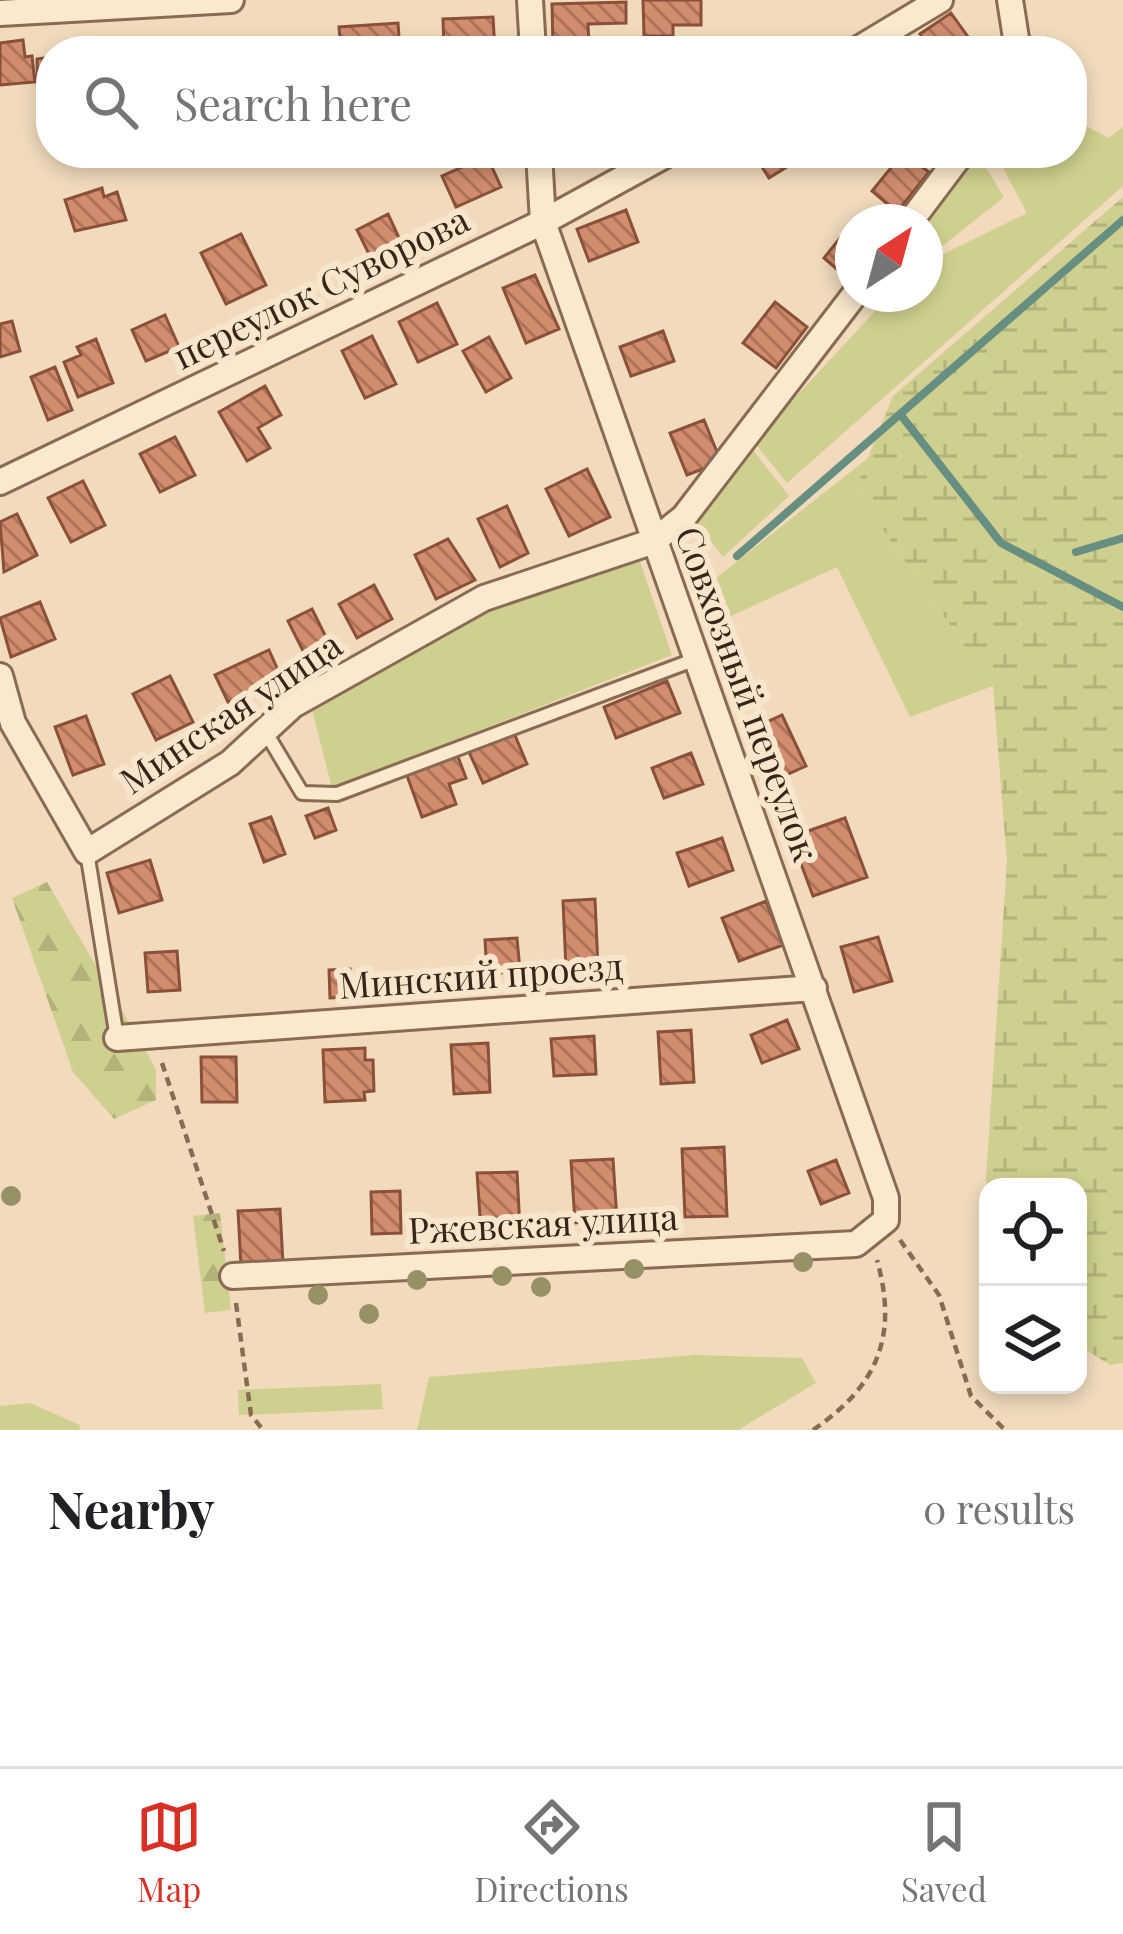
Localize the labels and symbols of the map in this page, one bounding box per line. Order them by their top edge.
street label: переулок Суворова [164,194,476,379]
north arrow [835,204,943,312]
street label: Совхозный переулок [666,520,832,867]
street label: Минская улица [110,619,350,803]
street label: Минский проезд [337,940,625,1008]
street label: Ржевская улица [407,1191,679,1253]

